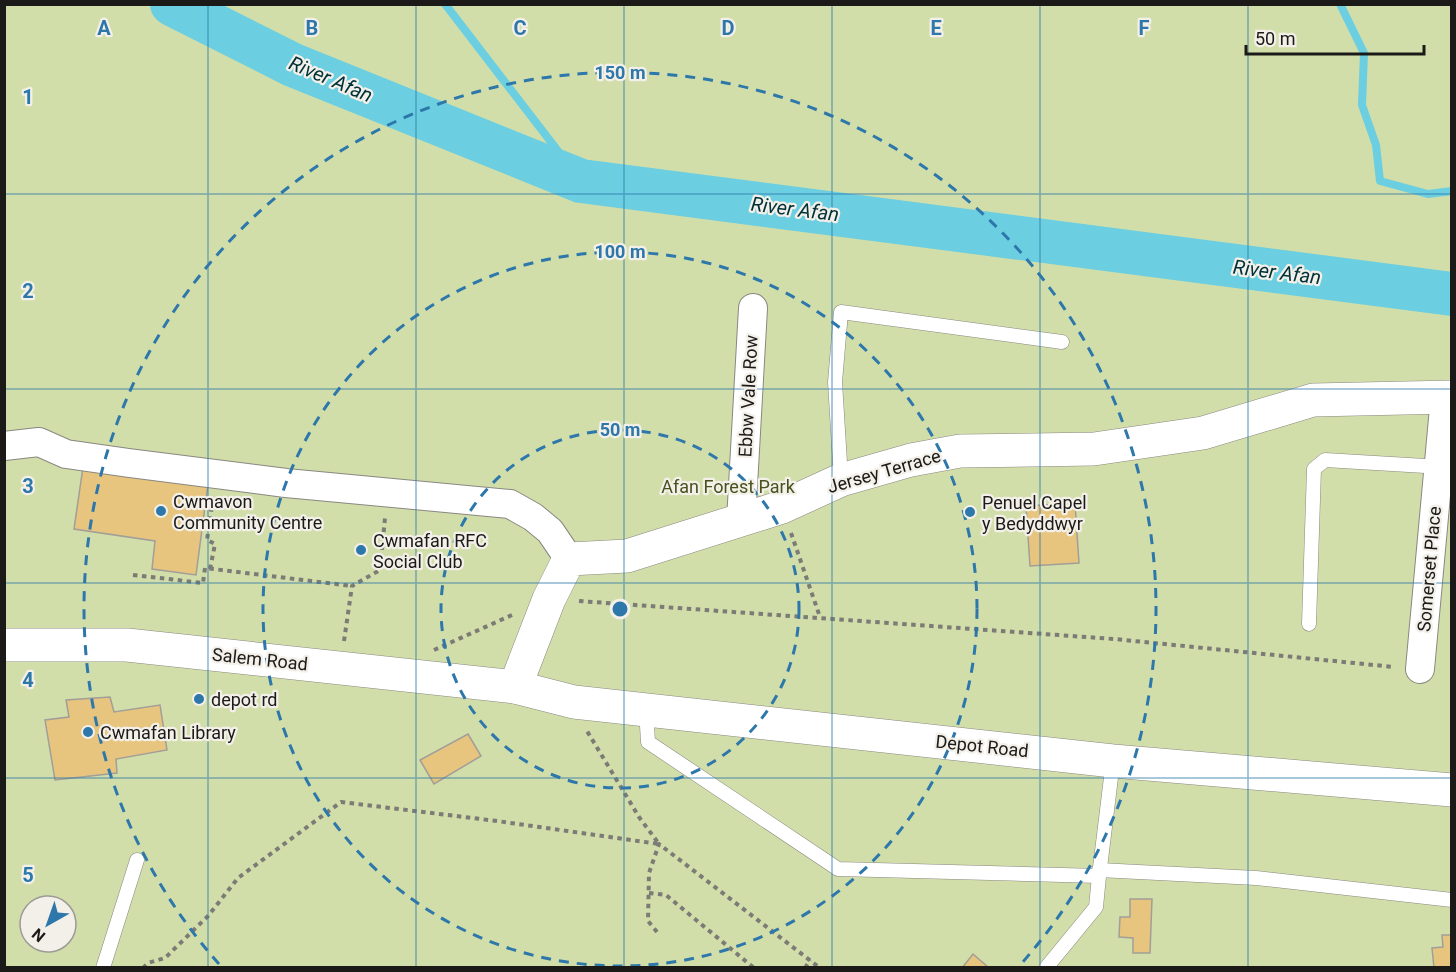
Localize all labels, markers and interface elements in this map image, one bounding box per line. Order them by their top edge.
text: A [97,16,111,40]
text: B [306,16,318,40]
text: C [513,16,527,40]
text: D [722,16,735,40]
text: E [930,16,942,40]
text: F [1139,16,1150,40]
scale bar [1246,18,1424,56]
text: 50 m [1255,28,1295,49]
water label: River Afan [286,51,376,107]
text: 150 m [594,62,646,83]
text: 1 [22,85,34,109]
water label: River Afan [750,192,840,226]
text: 100 m [594,241,646,262]
water label: River Afan [1232,255,1322,289]
text: 2 [22,279,34,303]
street label: Ebbw Vale Row [734,334,762,458]
text: 50 m [600,419,640,440]
street label: Jersey Terrace [825,445,943,497]
text: 3 [22,474,34,498]
park label: Afan Forest Park [661,476,796,497]
place label: Cwmavon Community Centre [173,491,322,533]
place label: Penuel Capel y Bedyddwyr [982,492,1087,534]
marker: Cwmavon Community Centre [154,504,168,518]
marker: Penuel Capel y Bedyddwyr [963,505,977,519]
street label: Somerset Place [1413,505,1445,633]
place label: Cwmafan RFC Social Club [373,530,487,572]
marker: Cwmafan RFC Social Club [354,543,368,557]
centre of rings [610,599,630,619]
street label: Salem Road [211,644,309,674]
text: 4 [22,668,34,692]
place label: depot rd [211,689,278,710]
marker: depot rd [192,692,206,706]
place label: Cwmafan Library [100,722,236,743]
marker: Cwmafan Library [81,725,95,739]
street label: Depot Road [934,731,1030,761]
text: 5 [22,863,34,887]
north arrow [18,894,78,954]
text: N [28,924,49,946]

